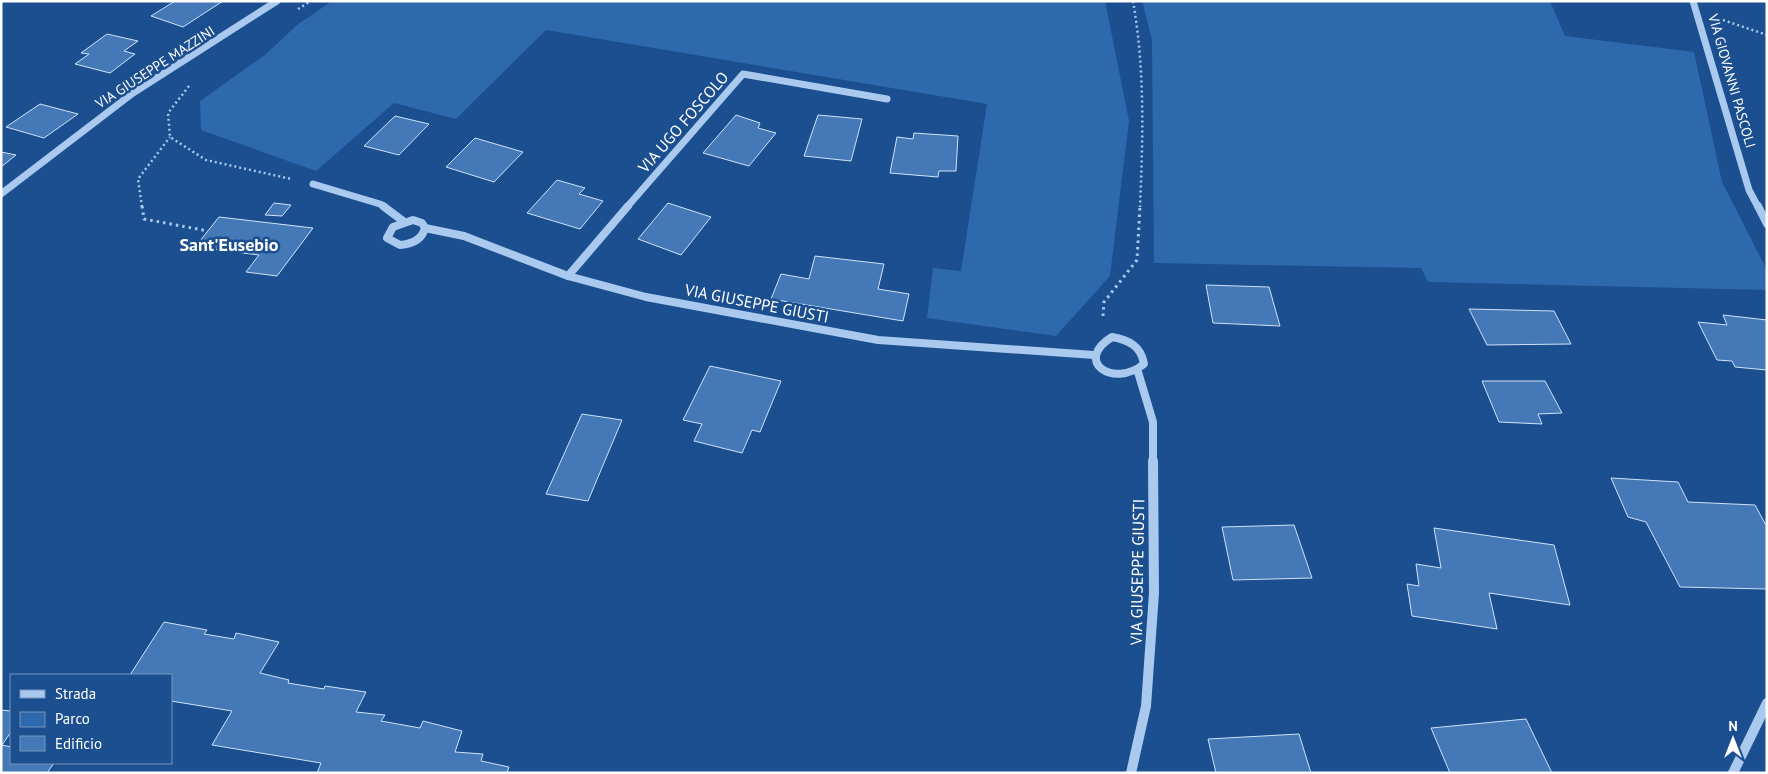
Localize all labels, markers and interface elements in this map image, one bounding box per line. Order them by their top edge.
street label: VIA GIOVANNI PASCOLI [1704,11,1760,150]
street label: VIA GIUSEPPE MAZZINI [91,22,218,113]
street label: VIA UGO FOSCOLO [633,67,732,178]
district label: Sant'Eusebio [180,233,279,256]
street label: VIA GIUSEPPE GIUSTI [682,279,831,327]
street label: VIA GIUSEPPE GIUSTI [1126,499,1148,646]
legend [10,674,172,764]
text: Strada [55,684,96,703]
text: Parco [55,709,90,728]
north arrow [1708,714,1758,764]
text: N [1728,717,1738,735]
text: Edificio [55,734,102,753]

